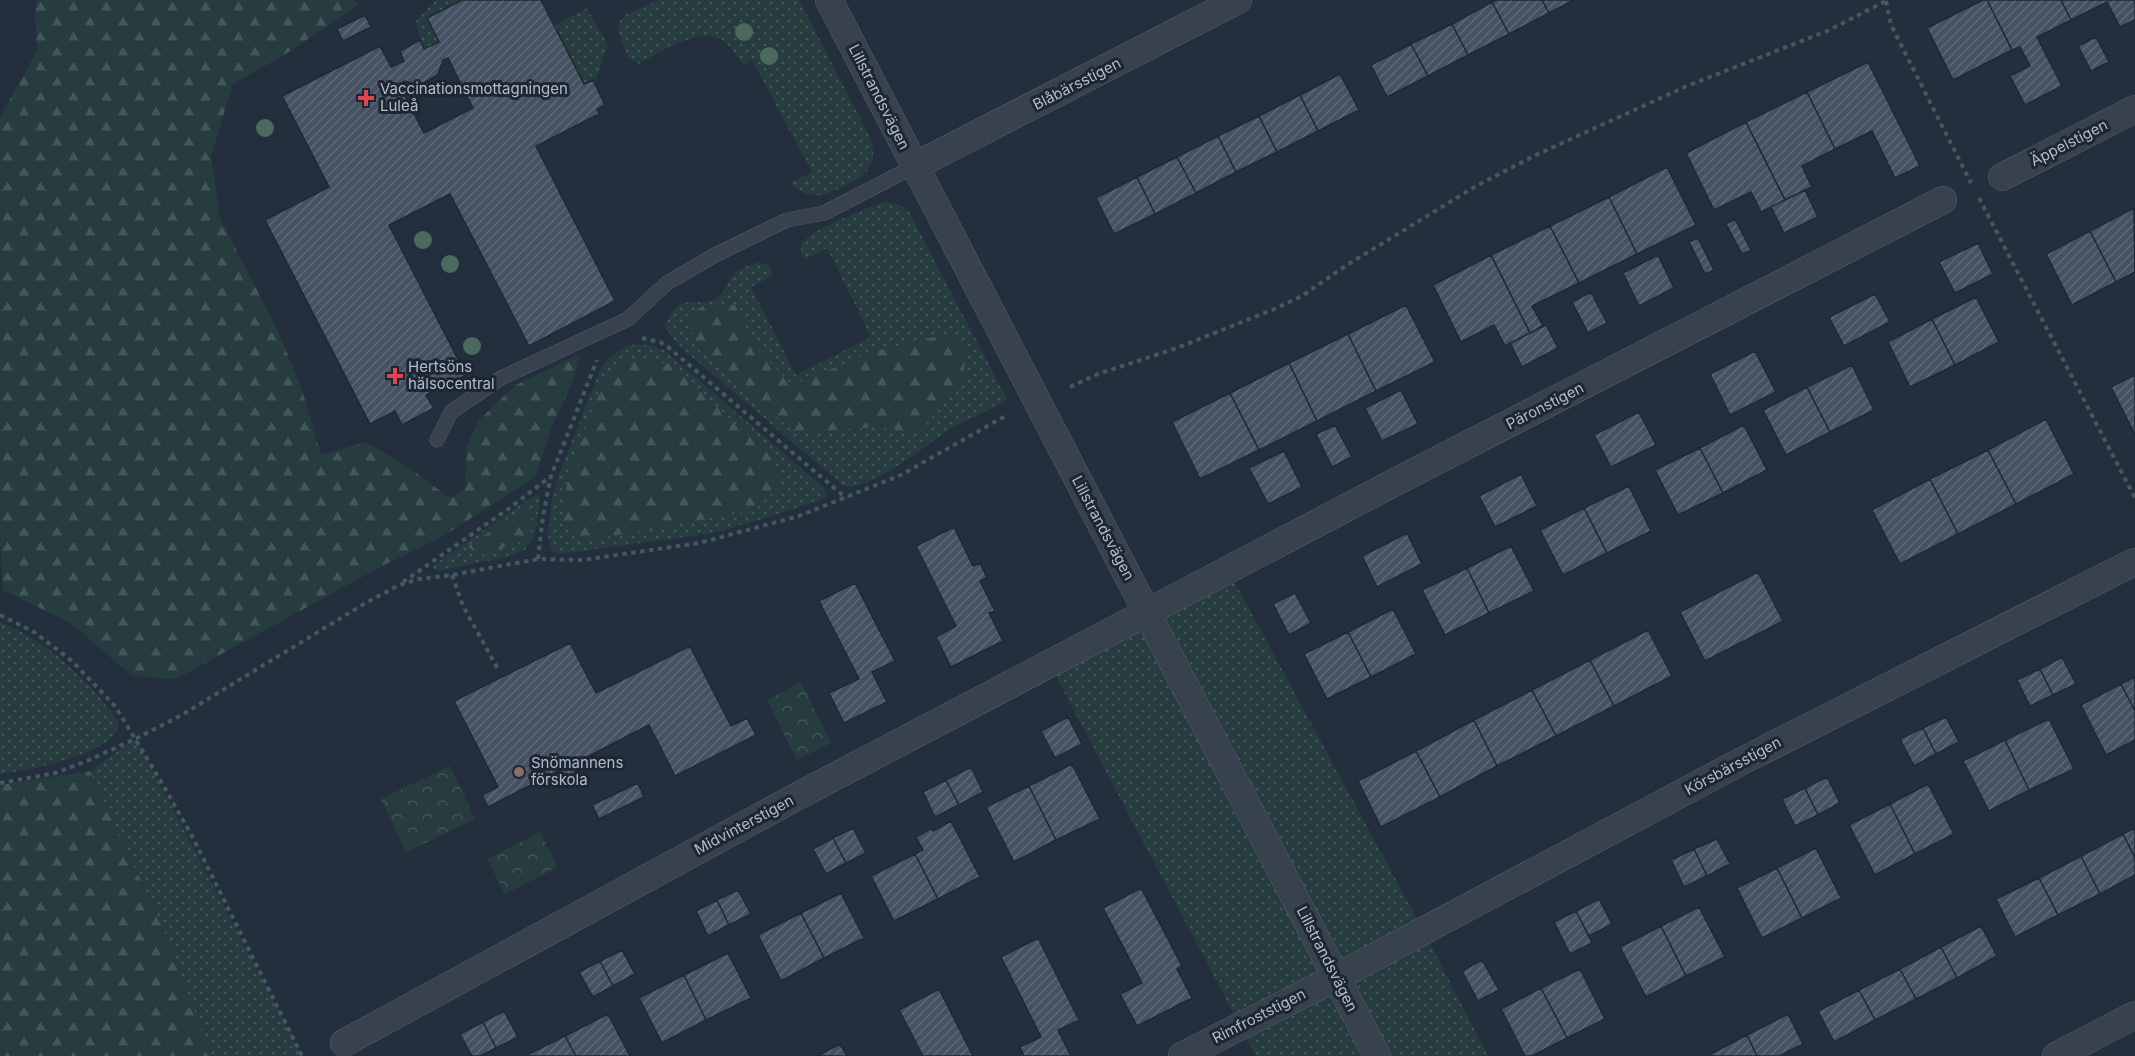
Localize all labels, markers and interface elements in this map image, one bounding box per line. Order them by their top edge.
street label: Lillstrandsvägen [845,41,914,153]
street label: Blåbärsstigen [1029,53,1124,114]
place label: Vaccinationsmottagningen Luleå [380,79,568,115]
marker: Vaccinationsmottagningen Luleå [357,89,375,107]
street label: Äppelstigen [2027,115,2111,170]
place label: Hertsöns hälsocentral [408,357,495,393]
marker: Hertsöns hälsocentral [386,367,404,385]
street label: Päronstigen [1503,378,1587,433]
street label: Lillstrandsvägen [1068,472,1139,583]
street label: Körsbärsstigen [1681,732,1784,799]
place label: Snömannens förskola [531,753,623,789]
marker: Snömannens förskola [512,765,526,779]
street label: Midvinterstigen [691,790,797,859]
street label: Lillstrandsvägen [1293,903,1362,1015]
street label: Rimfroststigen [1209,984,1309,1047]

